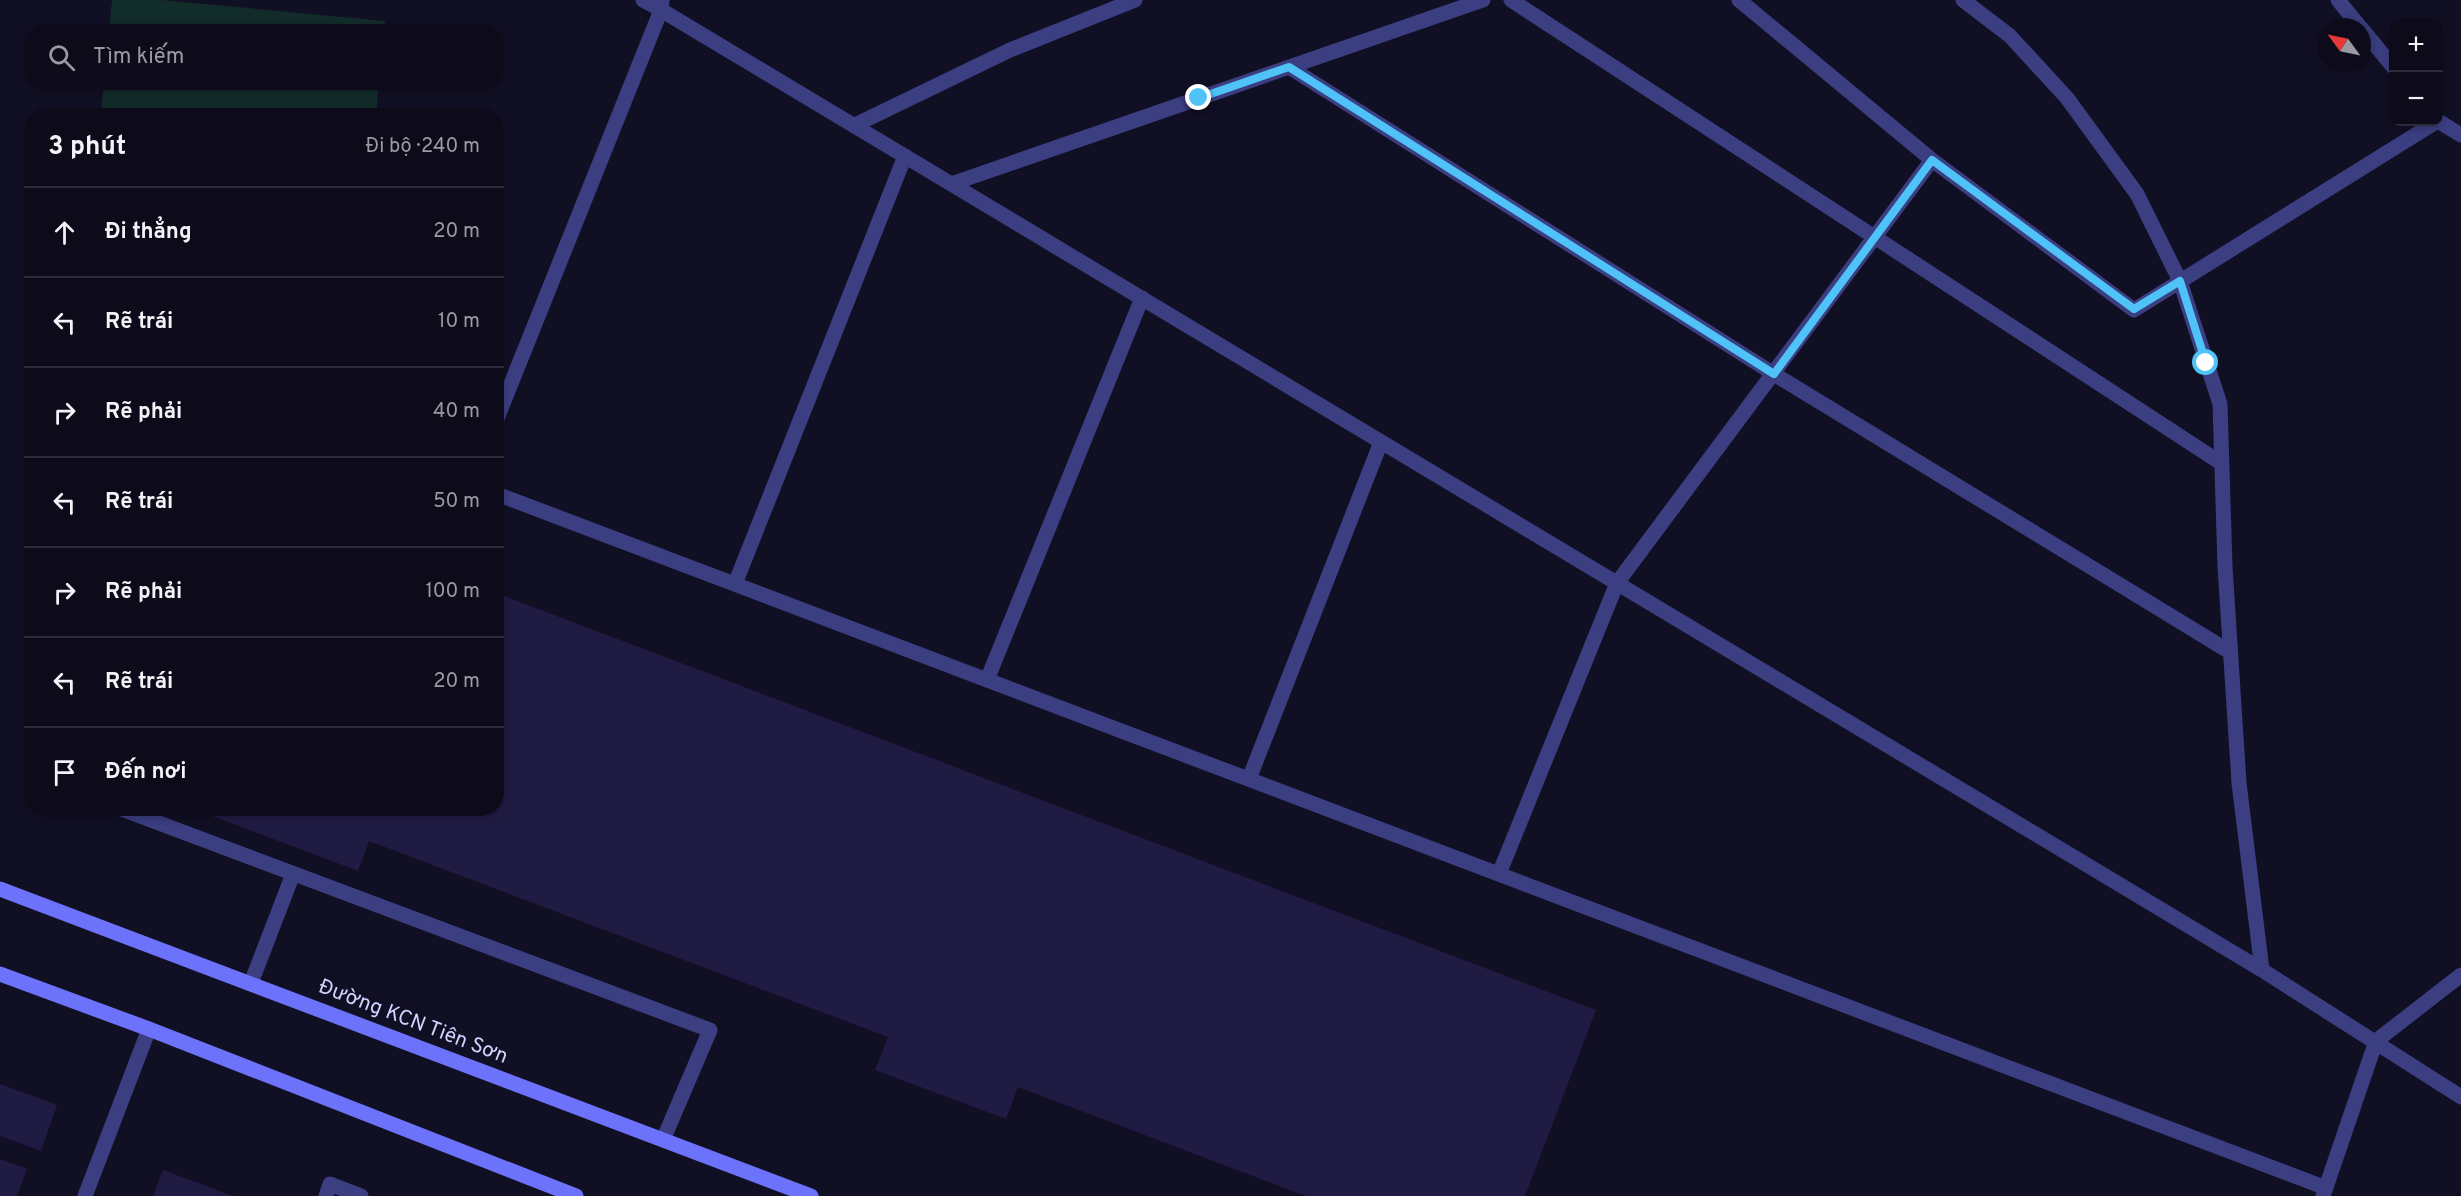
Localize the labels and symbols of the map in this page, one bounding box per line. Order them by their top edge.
north arrow [2317,18,2371,72]
route end [1185,84,1211,110]
route start [2192,349,2218,375]
street label: Đường KCN Tiên Sơn [314,973,512,1071]

